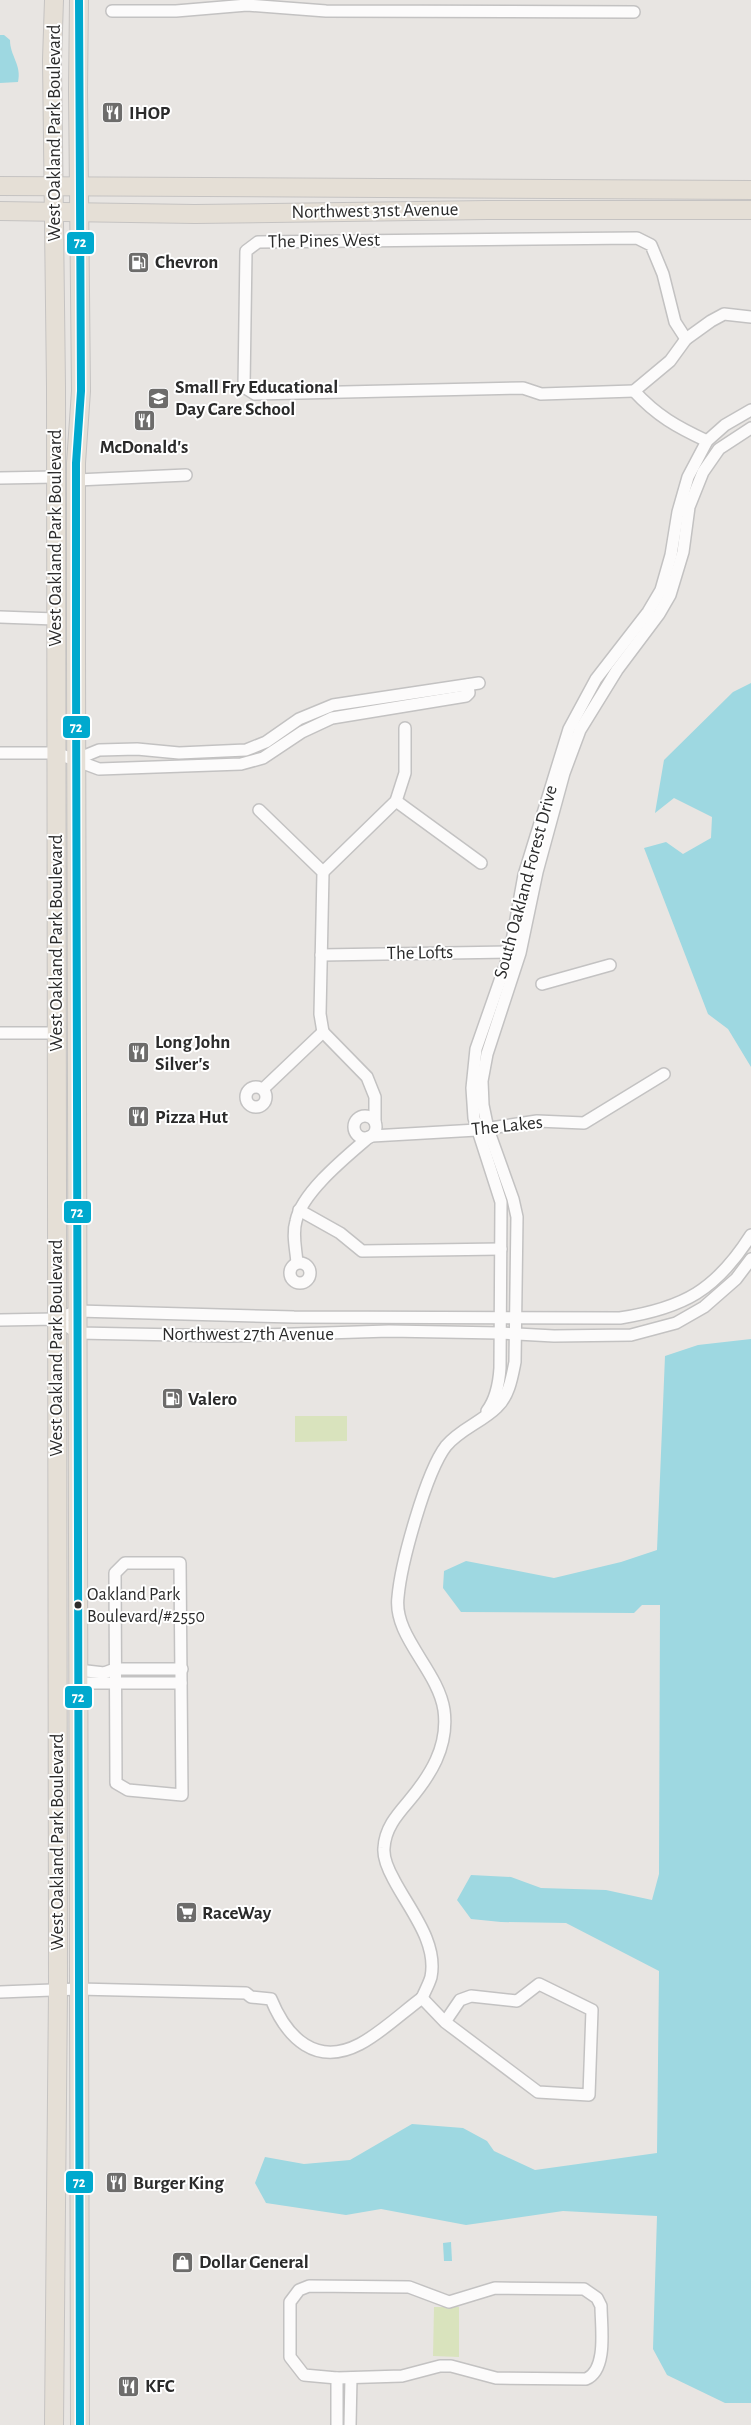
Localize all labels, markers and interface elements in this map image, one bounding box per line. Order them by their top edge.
street label: West Oakland Park Boulevard [45,24,64,242]
restaurant icon: IHOP [101,101,125,125]
place label: IHOP [129,104,171,123]
street label: Northwest 31st Avenue [291,200,459,222]
line badge: 72 [66,231,95,255]
street label: The Pines West [268,231,380,251]
text: 72 [74,236,87,250]
fuel station icon: Chevron [127,250,151,274]
place label: Chevron [155,253,218,272]
place label: Small Fry Educational Day Care School [175,378,338,419]
school or university icon: Small Fry Educational Day Care School [147,386,171,410]
restaurant icon: McDonald's [132,409,156,433]
street label: West Oakland Park Boulevard [46,429,65,647]
place label: McDonald's [100,438,188,457]
line badge: 72 [62,715,91,739]
text: 72 [70,721,83,735]
street label: South Oakland Forest Drive [491,783,561,981]
street label: West Oakland Park Boulevard [47,834,66,1052]
street label: The Lofts [387,943,453,963]
place label: Long John Silver's [155,1033,230,1074]
restaurant icon: Long John Silver's [127,1041,151,1065]
restaurant icon: Pizza Hut [127,1105,151,1129]
place label: Pizza Hut [155,1108,229,1127]
street label: The Lakes [470,1113,544,1139]
line badge: 72 [63,1200,92,1224]
text: 72 [71,1206,84,1220]
street label: West Oakland Park Boulevard [47,1239,66,1457]
street label: Northwest 27th Avenue [162,1325,334,1344]
fuel station icon: Valero [160,1387,184,1411]
place label: Valero [188,1390,237,1409]
place label: Oakland Park Boulevard/#2550 [87,1586,205,1626]
marker: Oakland Park Boulevard/#2550 [73,1600,83,1610]
line badge: 72 [64,1685,93,1709]
text: 72 [72,1691,85,1705]
street label: West Oakland Park Boulevard [48,1733,67,1951]
supermarket icon: RaceWay [174,1901,198,1925]
place label: RaceWay [202,1904,272,1923]
line badge: 72 [65,2170,94,2194]
restaurant icon: Burger King [105,2171,129,2195]
place label: Burger King [133,2174,224,2193]
text: 72 [73,2176,86,2190]
shop icon: Dollar General [171,2250,195,2274]
place label: Dollar General [199,2253,309,2272]
restaurant icon: KFC [117,2374,141,2398]
place label: KFC [145,2377,175,2396]

